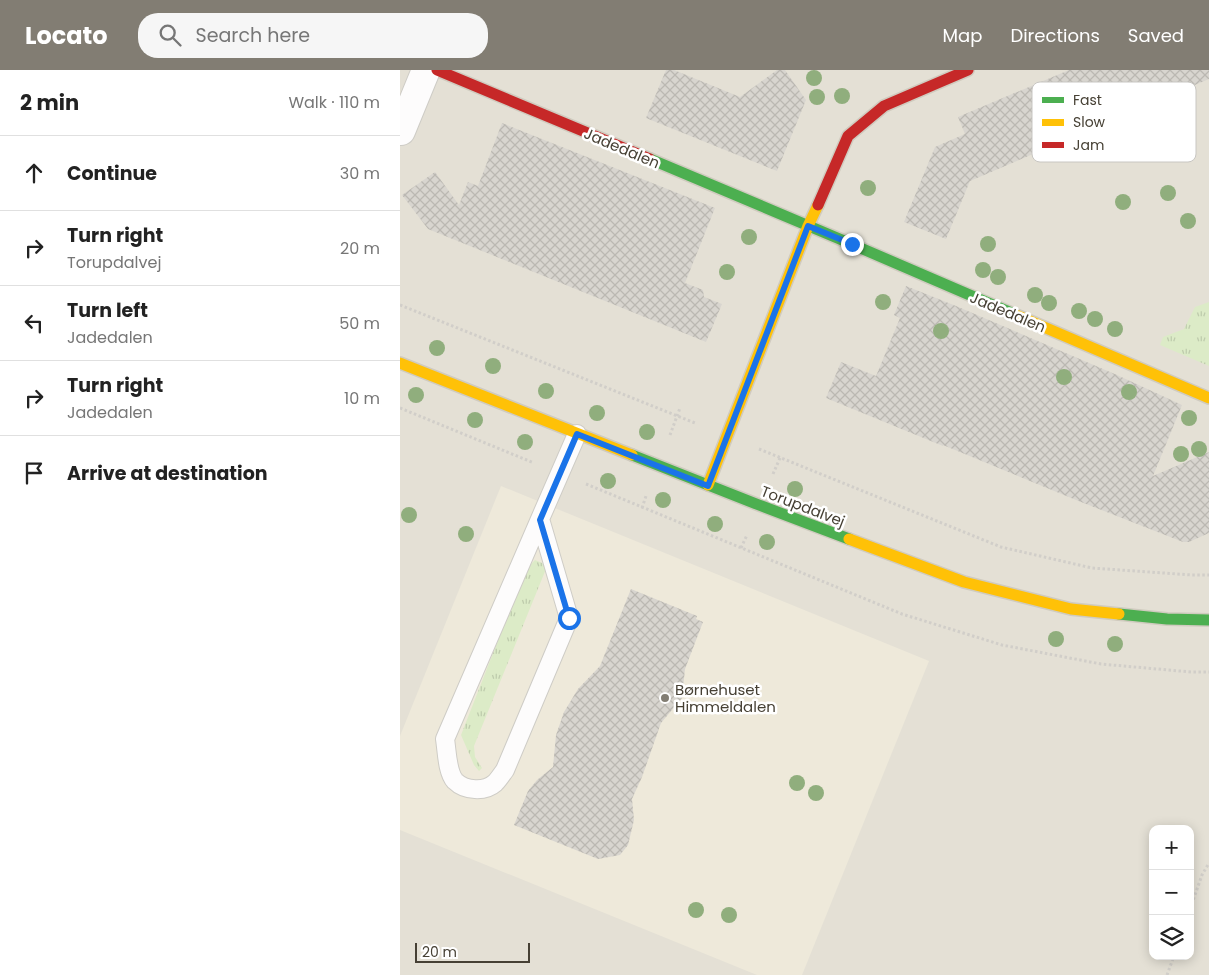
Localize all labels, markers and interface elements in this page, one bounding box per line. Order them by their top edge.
search box [138,13,488,58]
text: Locato [25,19,108,52]
icon: search [156,21,184,49]
text: Search here [196,22,310,49]
text: Map [943,23,982,48]
text: Directions [1010,23,1100,48]
text: Saved [1128,23,1184,48]
legend [1032,82,1196,162]
text: 2 min [20,88,79,117]
text: Fast [1073,90,1102,110]
text: Walk · 110 m [288,91,380,114]
text: Slow [1073,112,1106,132]
street label: Jadedalen [581,123,663,173]
text: Jam [1073,135,1104,155]
icon: ahead [20,159,48,187]
text: Continue [67,160,157,187]
text: 30 m [340,162,380,185]
text: Turn right [67,222,163,249]
route end [841,233,864,256]
icon: right [20,234,48,262]
text: 20 m [340,237,380,260]
text: Torupdalvej [67,251,161,274]
street label: Jadedalen [967,287,1049,337]
text: Turn left [67,297,148,324]
icon: left [20,309,48,337]
text: 50 m [339,312,380,335]
text: Jadedalen [67,326,153,349]
text: Turn right [67,372,163,399]
icon: right [20,384,48,412]
text: 10 m [344,387,380,410]
text: Jadedalen [67,401,153,424]
icon: arrive [20,459,48,487]
text: Arrive at destination [67,460,268,487]
street label: Torupdalvej [758,480,848,532]
route start [558,607,581,630]
place label: Børnehuset Himmeldalen [675,679,776,717]
marker: Børnehuset Himmeldalen [659,692,671,704]
map controls [1149,825,1194,960]
button: + [1149,825,1194,870]
button: − [1149,870,1194,915]
button: layers [1149,915,1194,960]
scale bar [415,940,530,963]
text: 20 m [422,942,457,962]

